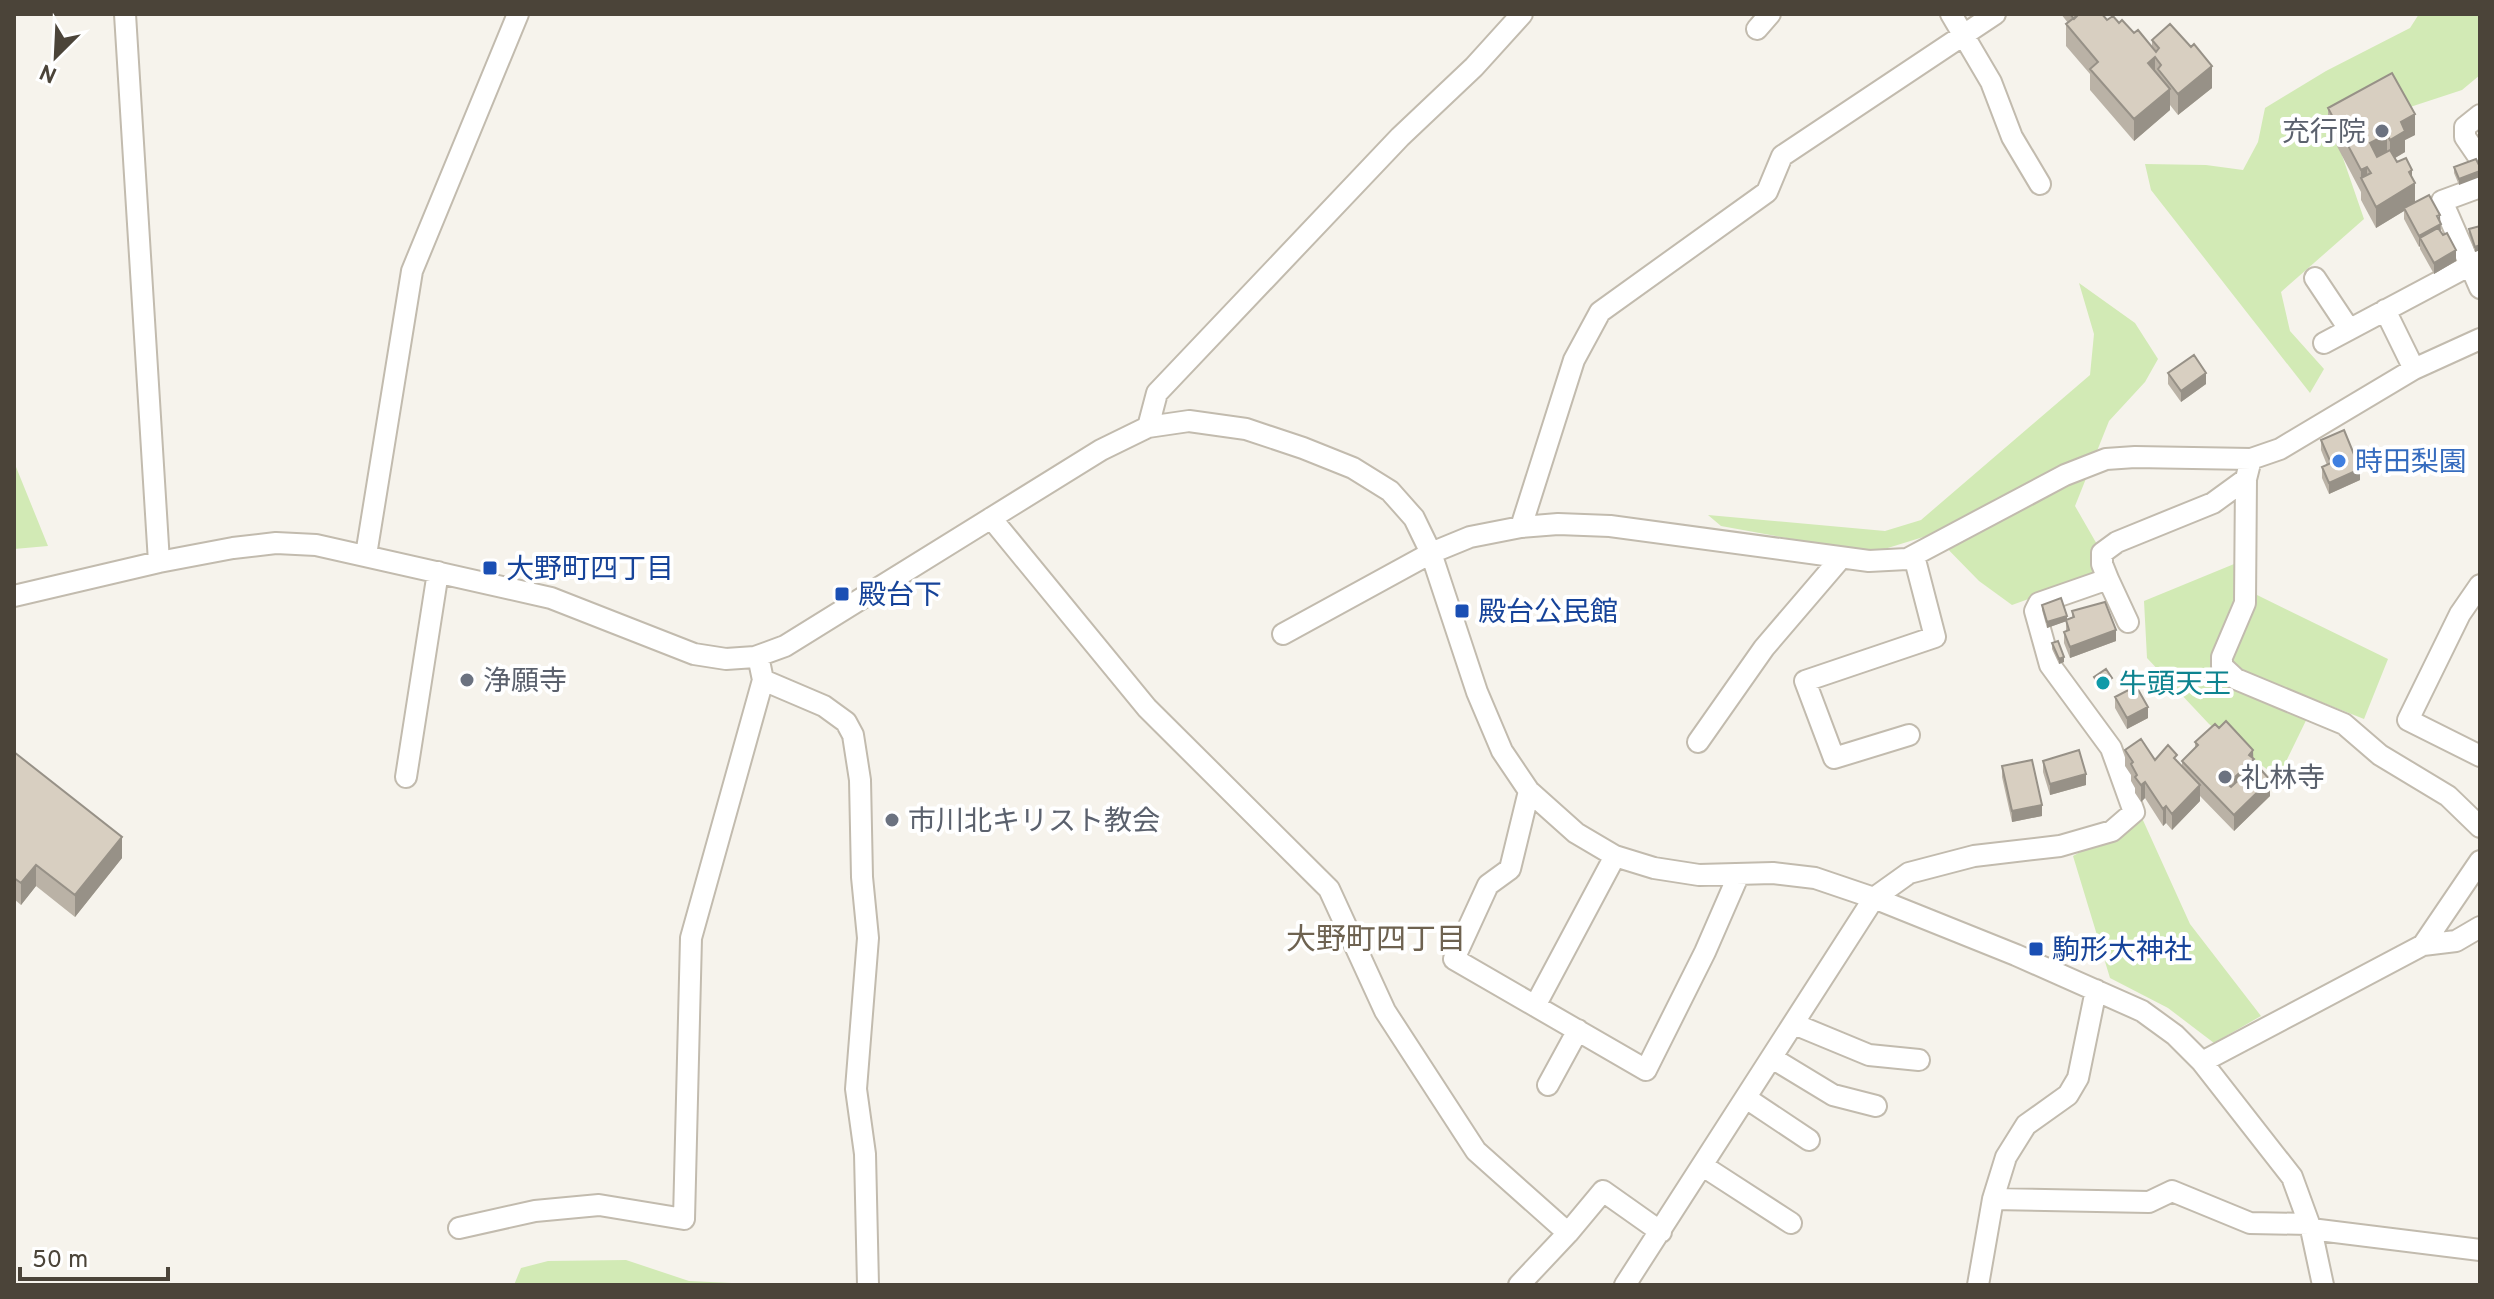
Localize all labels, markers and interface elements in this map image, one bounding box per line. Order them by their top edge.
north arrow [16,16,96,96]
text: N [36,56,62,88]
place label: 充行院 [2282,116,2366,152]
marker: 充行院 [2373,122,2391,140]
place label: 時田梨園 [2355,446,2467,482]
marker: 時田梨園 [2330,452,2348,470]
place label: 大野町四丁目 [506,553,674,589]
marker: 大野町四丁目 [481,559,499,577]
place label: 殿台下 [858,579,942,615]
marker: 殿台下 [833,585,851,603]
place label: 殿台公民館 [1478,596,1618,632]
marker: 殿台公民館 [1453,602,1471,620]
place label: 浄願寺 [483,665,567,701]
place label: 牛頭天王 [2119,668,2231,704]
marker: 浄願寺 [458,671,476,689]
marker: 牛頭天王 [2094,674,2112,692]
place label: 礼林寺 [2241,762,2325,798]
marker: 礼林寺 [2216,768,2234,786]
place label: 市川北キリスト教会 [908,805,1160,841]
marker: 市川北キリスト教会 [883,811,901,829]
district label: 大野町四丁目 [1286,923,1466,960]
place label: 駒形大神社 [2052,934,2192,970]
marker: 駒形大神社 [2027,940,2045,958]
scale bar [20,1231,168,1281]
text: 50 m [32,1246,88,1276]

